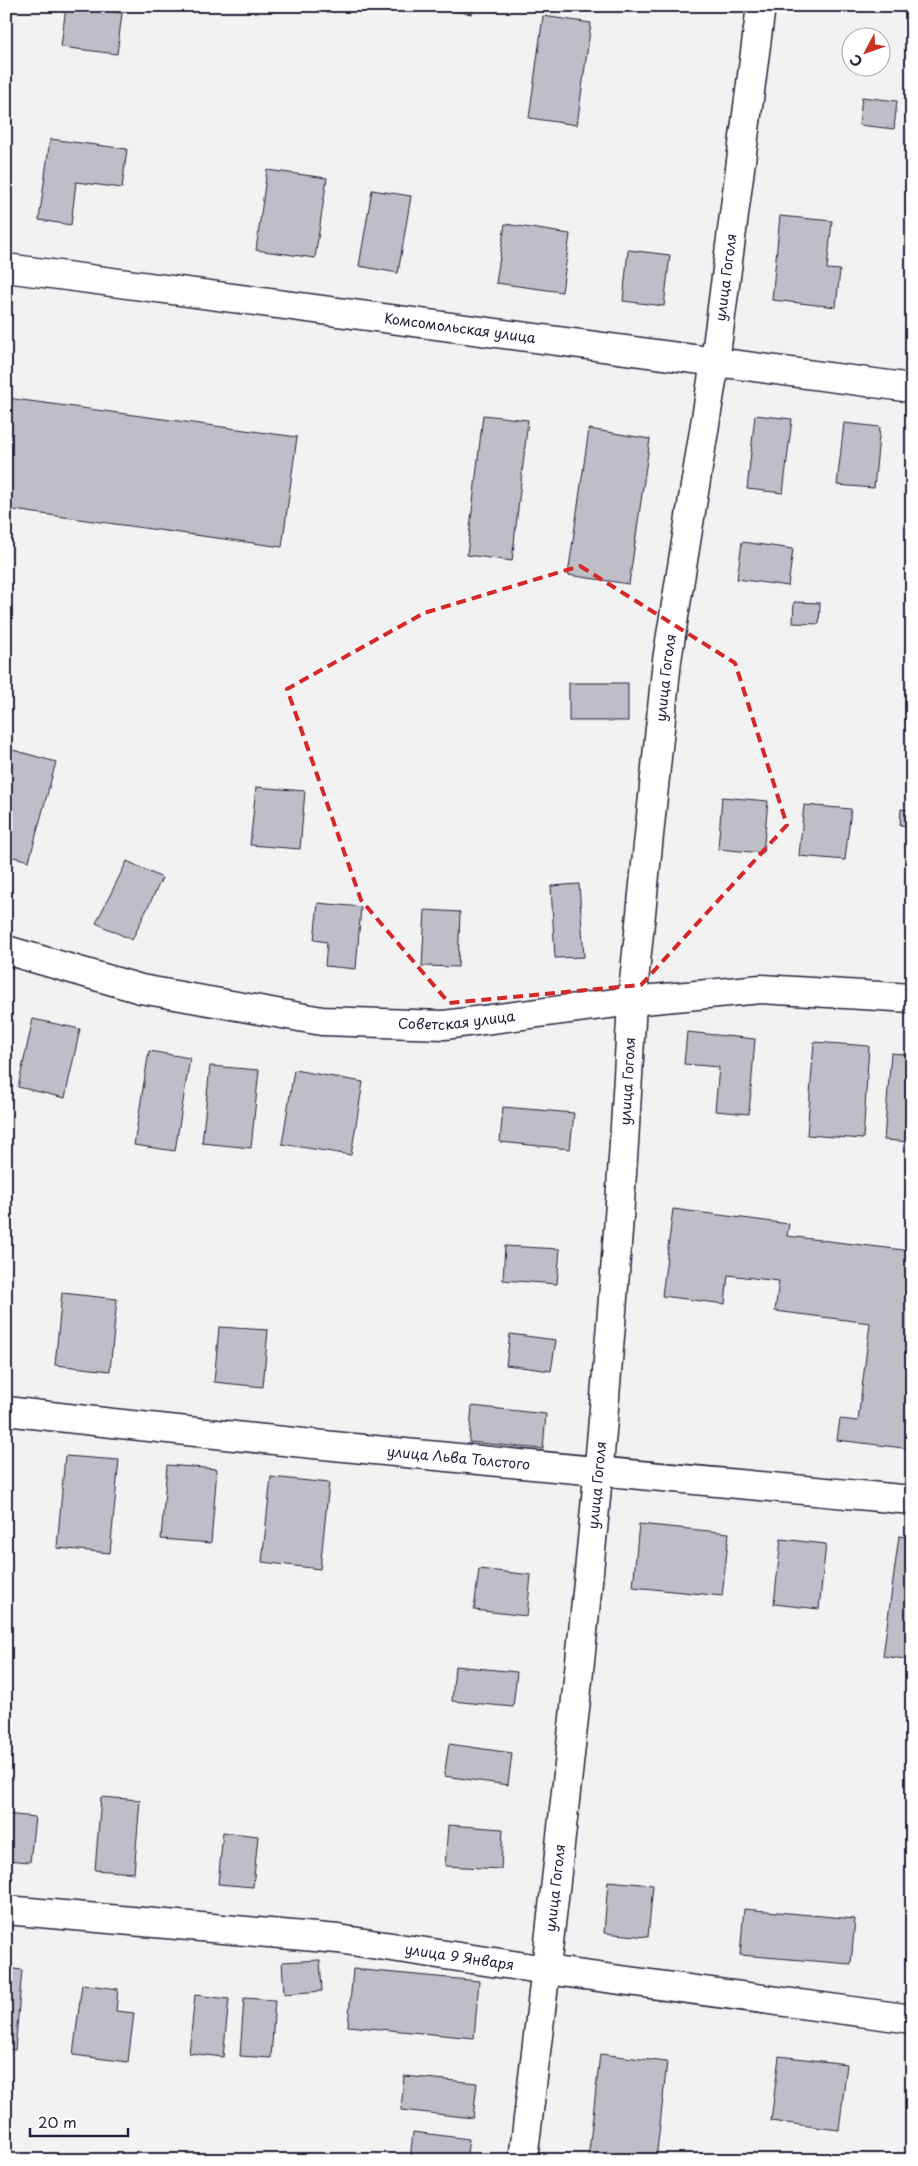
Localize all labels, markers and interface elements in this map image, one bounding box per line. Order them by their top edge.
north arrow [840,28,890,78]
text: С [844,50,867,72]
street label: улица Гоголя [709,232,742,322]
street label: Комсомольская улица [383,307,537,348]
street label: улица Гоголя [650,632,681,723]
street label: Советская улица [397,1005,516,1035]
street label: улица Гоголя [614,1037,640,1126]
street label: улица Льва Толстого [386,1440,531,1475]
street label: улица Гоголя [582,1440,611,1530]
street label: улица Гоголя [539,1843,570,1933]
street label: улица 9 Января [403,1938,516,1975]
scale bar [30,2106,128,2138]
text: 20 m [38,2110,77,2133]

